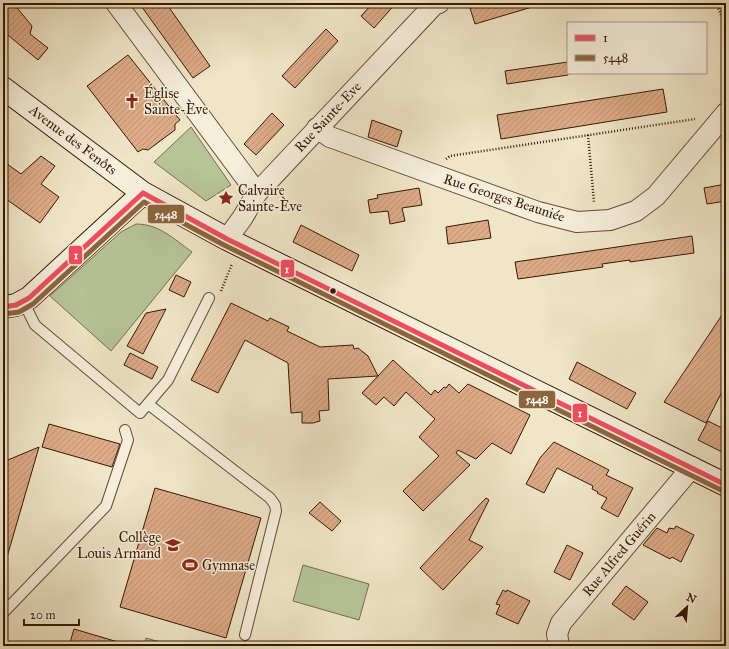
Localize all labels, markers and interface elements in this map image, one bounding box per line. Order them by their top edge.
legend [567,22,707,74]
text: 1 [603,31,608,45]
text: 5448 [603,51,628,65]
street label: Rue Sainte-Eve [291,78,365,156]
place label: Église Sainte-Ève [144,83,208,118]
church icon: Église Sainte-Ève [123,92,141,110]
street label: Avenue des Fenôts [25,101,120,179]
street label: Rue Georges Beauniée [441,170,567,226]
place label: Calvaire Sainte-Ève [238,182,302,215]
place icon: Calvaire Sainte-Ève [217,189,235,207]
line badge: 5448 [147,204,185,224]
text: 5448 [155,208,178,222]
line badge: 1 [68,245,83,265]
text: 1 [74,249,79,262]
line badge: 1 [280,259,295,278]
text: 1 [285,263,290,276]
unlabelled marker [328,286,338,296]
line badge: 5448 [518,390,556,409]
text: 5448 [526,393,549,407]
line badge: 1 [572,403,588,423]
text: 1 [578,407,583,420]
street label: Rue Alfred Guérin [579,508,660,600]
place label: Collège Louis Armand [77,529,161,562]
school or university icon: Collège Louis Armand [164,536,182,554]
sports icon: Gymnase [181,556,199,574]
place label: Gymnase [202,557,255,574]
north arrow [667,587,707,627]
text: N [684,591,699,607]
scale bar [24,601,79,627]
text: 20 m [30,608,56,622]

